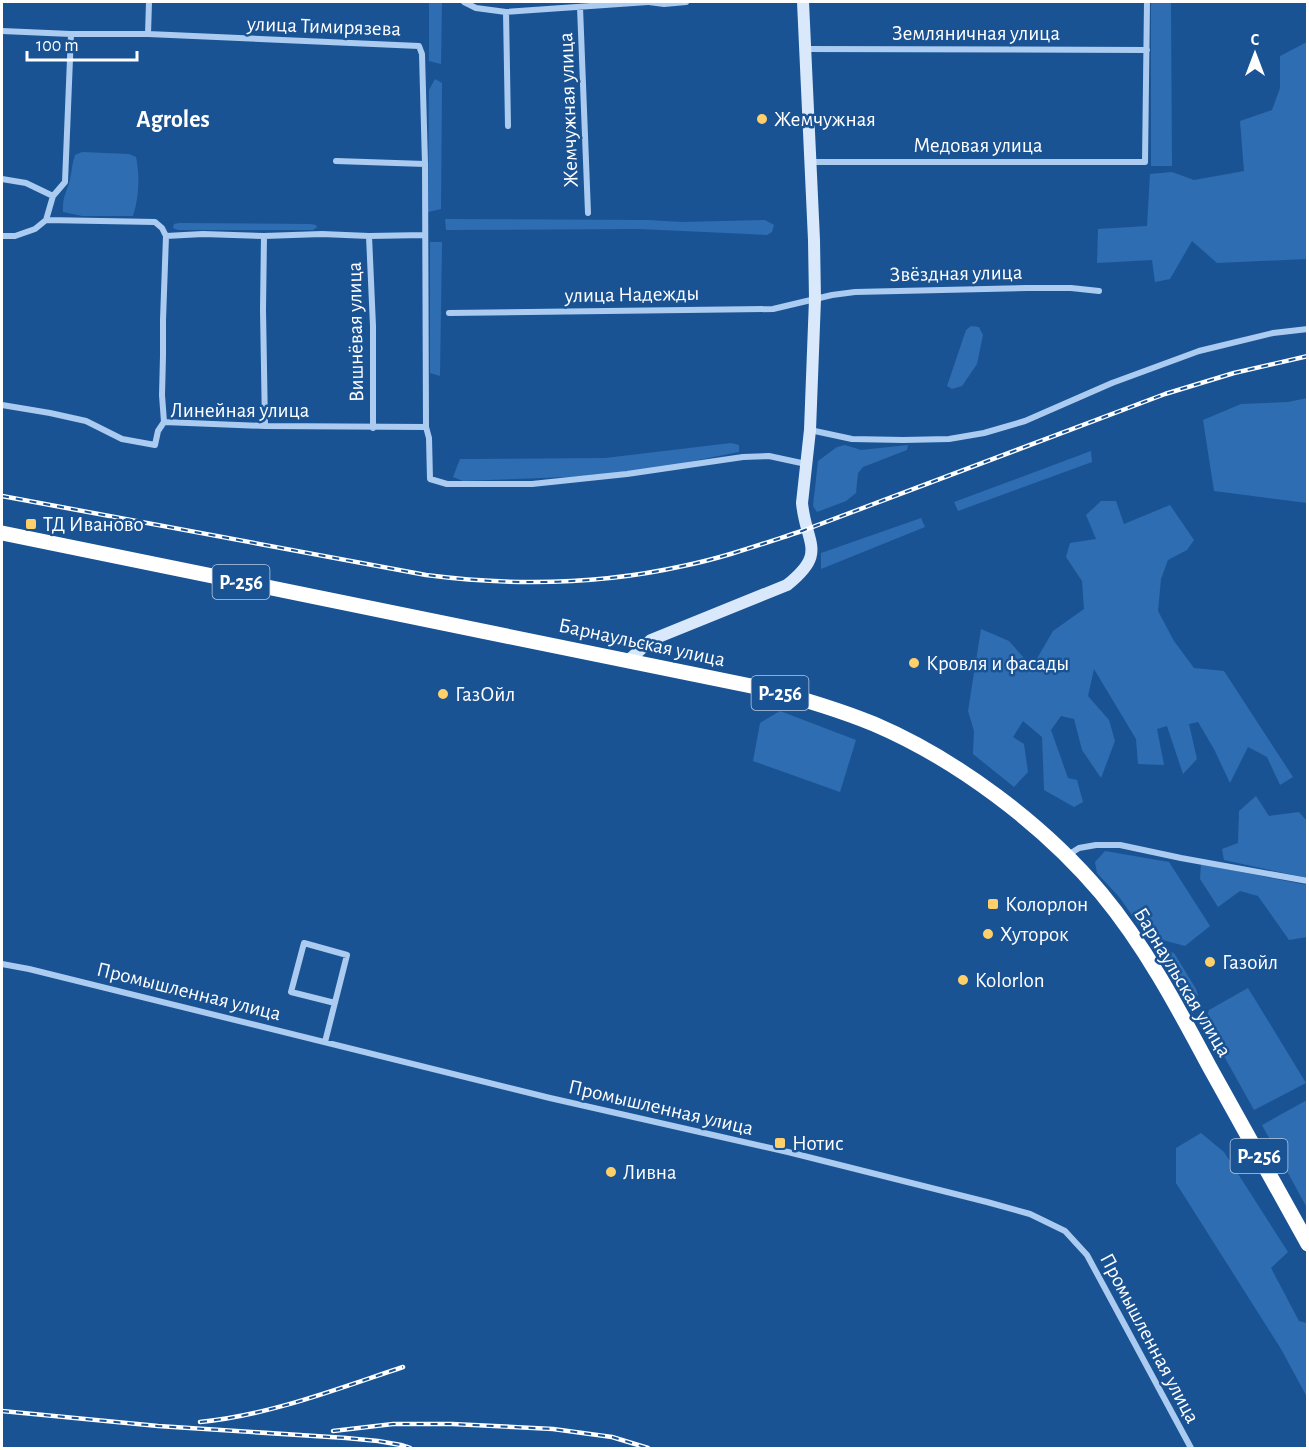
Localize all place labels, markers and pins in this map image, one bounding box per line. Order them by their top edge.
place label: Жемчужная [774,109,876,130]
marker: Жемчужная [755,112,769,126]
place label: ТД Иваново [43,514,144,535]
marker: ТД Иваново [24,517,38,531]
place label: Кровля и фасады [926,653,1069,674]
marker: Кровля и фасады [907,656,921,670]
place label: ГазОйл [455,684,515,705]
marker: ГазОйл [436,687,450,701]
place label: Колорлон [1005,894,1088,915]
marker: Колорлон [986,897,1000,911]
place label: Хуторок [1000,924,1069,945]
marker: Хуторок [981,927,995,941]
place label: Газойл [1222,952,1278,973]
marker: Газойл [1203,955,1217,969]
place label: Kolorlon [975,970,1045,991]
marker: Kolorlon [956,973,970,987]
place label: Нотис [792,1133,844,1154]
marker: Нотис [773,1136,787,1150]
place label: Ливна [623,1162,677,1183]
marker: Ливна [604,1165,618,1179]

